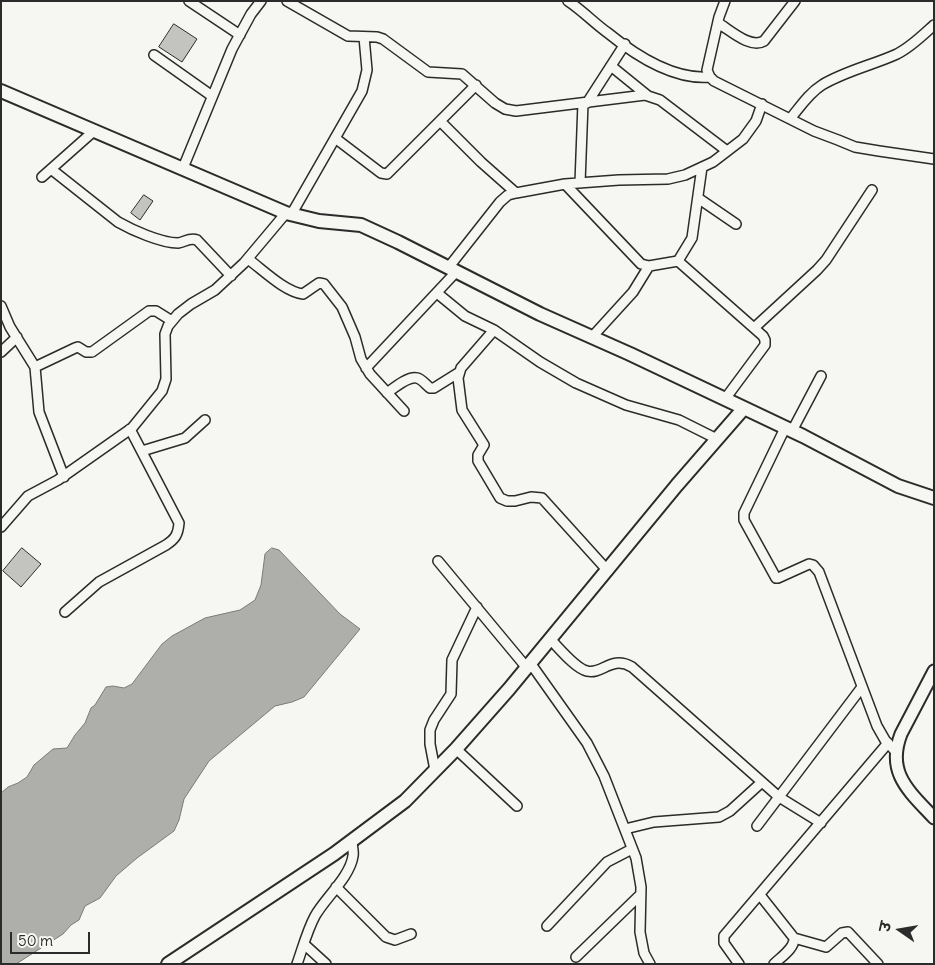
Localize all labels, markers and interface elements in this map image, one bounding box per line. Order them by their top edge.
north arrow [875,905,925,955]
text: उ [876,920,895,933]
scale bar [12,922,92,954]
text: 50 m [18,931,53,950]

